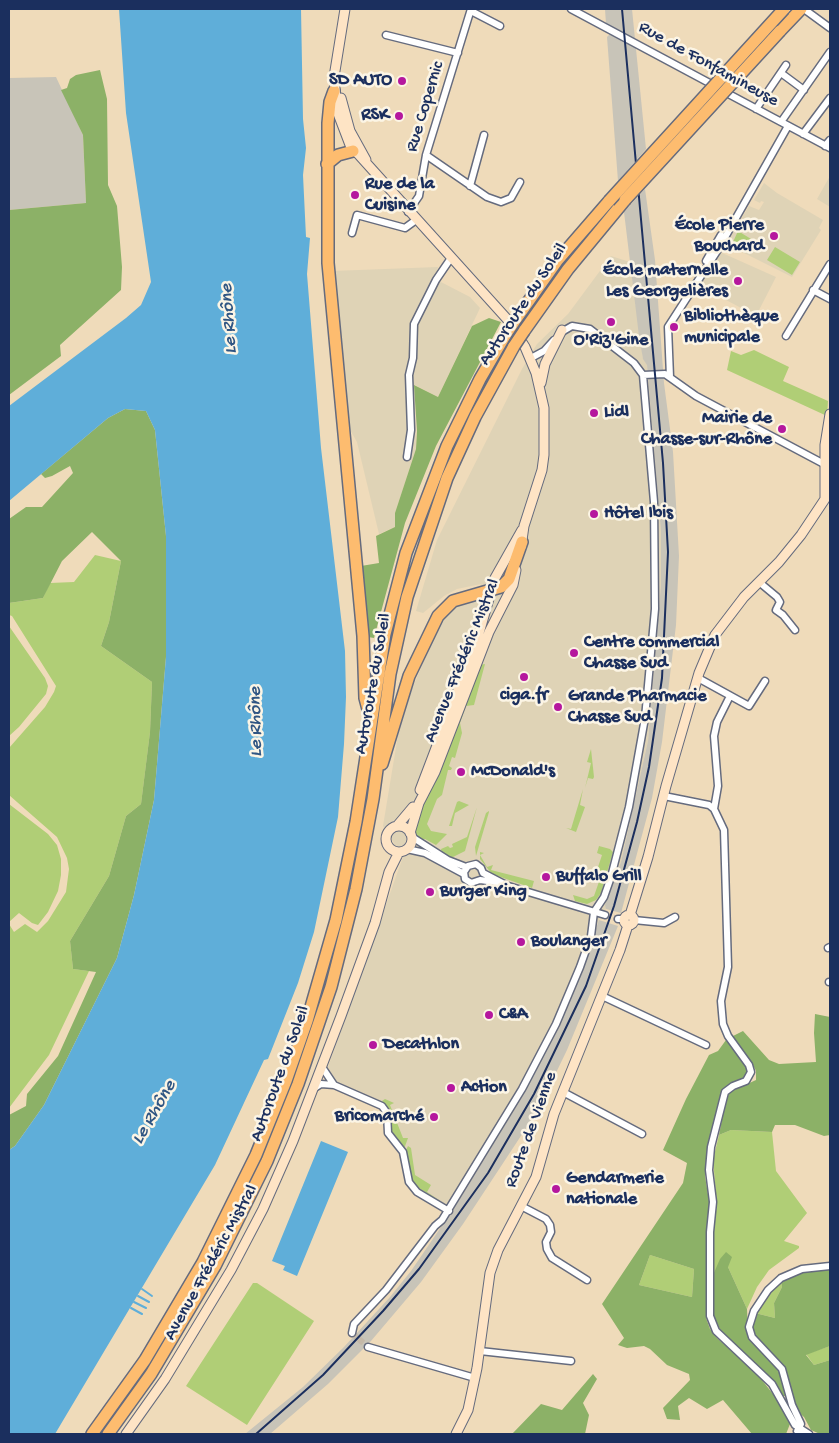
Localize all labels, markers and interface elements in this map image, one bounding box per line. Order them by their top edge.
street label: Rue de Fonfamineuse [634,17,782,113]
street label: Rue Copernic [402,59,450,155]
place label: SD AUTO [329,70,392,92]
marker: SD AUTO [396,75,408,87]
place label: RSK [361,105,389,127]
marker: RSK [393,110,405,122]
place label: Rue de la Cuisine [365,174,434,216]
marker: Rue de la Cuisine [349,189,361,201]
place label: École Pierre Bouchard [675,215,764,258]
marker: École Pierre Bouchard [768,230,780,242]
street label: Autoroute du Soleil [475,240,573,370]
place label: École maternelle Les Georgelières [603,260,728,302]
marker: École maternelle Les Georgelières [732,275,744,287]
water label: Le Rhône [216,283,244,355]
place label: Bibliothèque municipale [684,306,779,348]
marker: O'Riz'Gine [605,316,617,328]
marker: Bibliothèque municipale [668,321,680,333]
place label: O'Riz'Gine [574,330,648,352]
place label: Lidl [604,402,629,424]
marker: Lidl [588,407,600,419]
place label: Mairie de Chasse-sur-Rhône [641,408,772,450]
marker: Mairie de Chasse-sur-Rhône [776,423,788,435]
place label: Hôtel Ibis [604,503,673,525]
marker: Hôtel Ibis [588,508,600,520]
street label: Avenue Frédéric Mistral [420,576,506,746]
street label: Autoroute du Soleil [351,612,397,756]
place label: Centre commercial Chasse Sud [584,632,720,674]
marker: Centre commercial Chasse Sud [568,647,580,659]
marker: ciga.fr [518,671,530,683]
place label: ciga.fr [500,685,548,707]
place label: Grande Pharmacie Chasse Sud [568,686,706,729]
water label: Le Rhône [245,687,269,757]
marker: Grande Pharmacie Chasse Sud [552,701,564,713]
place label: McDonald's [471,761,555,783]
marker: McDonald's [455,766,467,778]
place label: Buffalo Grill [556,866,642,888]
marker: Buffalo Grill [540,871,552,883]
place label: Burger King [440,881,527,903]
marker: Burger King [424,886,436,898]
place label: Boulanger [531,931,606,953]
marker: Boulanger [515,936,527,948]
street label: Autoroute du Soleil [246,1003,316,1145]
place label: C&A [499,1004,528,1026]
marker: C&A [483,1009,495,1021]
place label: Decathlon [383,1034,459,1056]
marker: Decathlon [367,1039,379,1051]
street label: Route de Vienne [501,1069,563,1191]
water label: Le Rhône [128,1077,182,1149]
place label: Action [461,1077,507,1099]
marker: Action [445,1082,457,1094]
place label: Bricomarché [335,1106,424,1128]
marker: Bricomarché [428,1111,440,1123]
place label: Gendarmerie nationale [566,1168,664,1210]
street label: Avenue Frédéric Mistral [160,1181,264,1345]
marker: Gendarmerie nationale [550,1183,562,1195]

